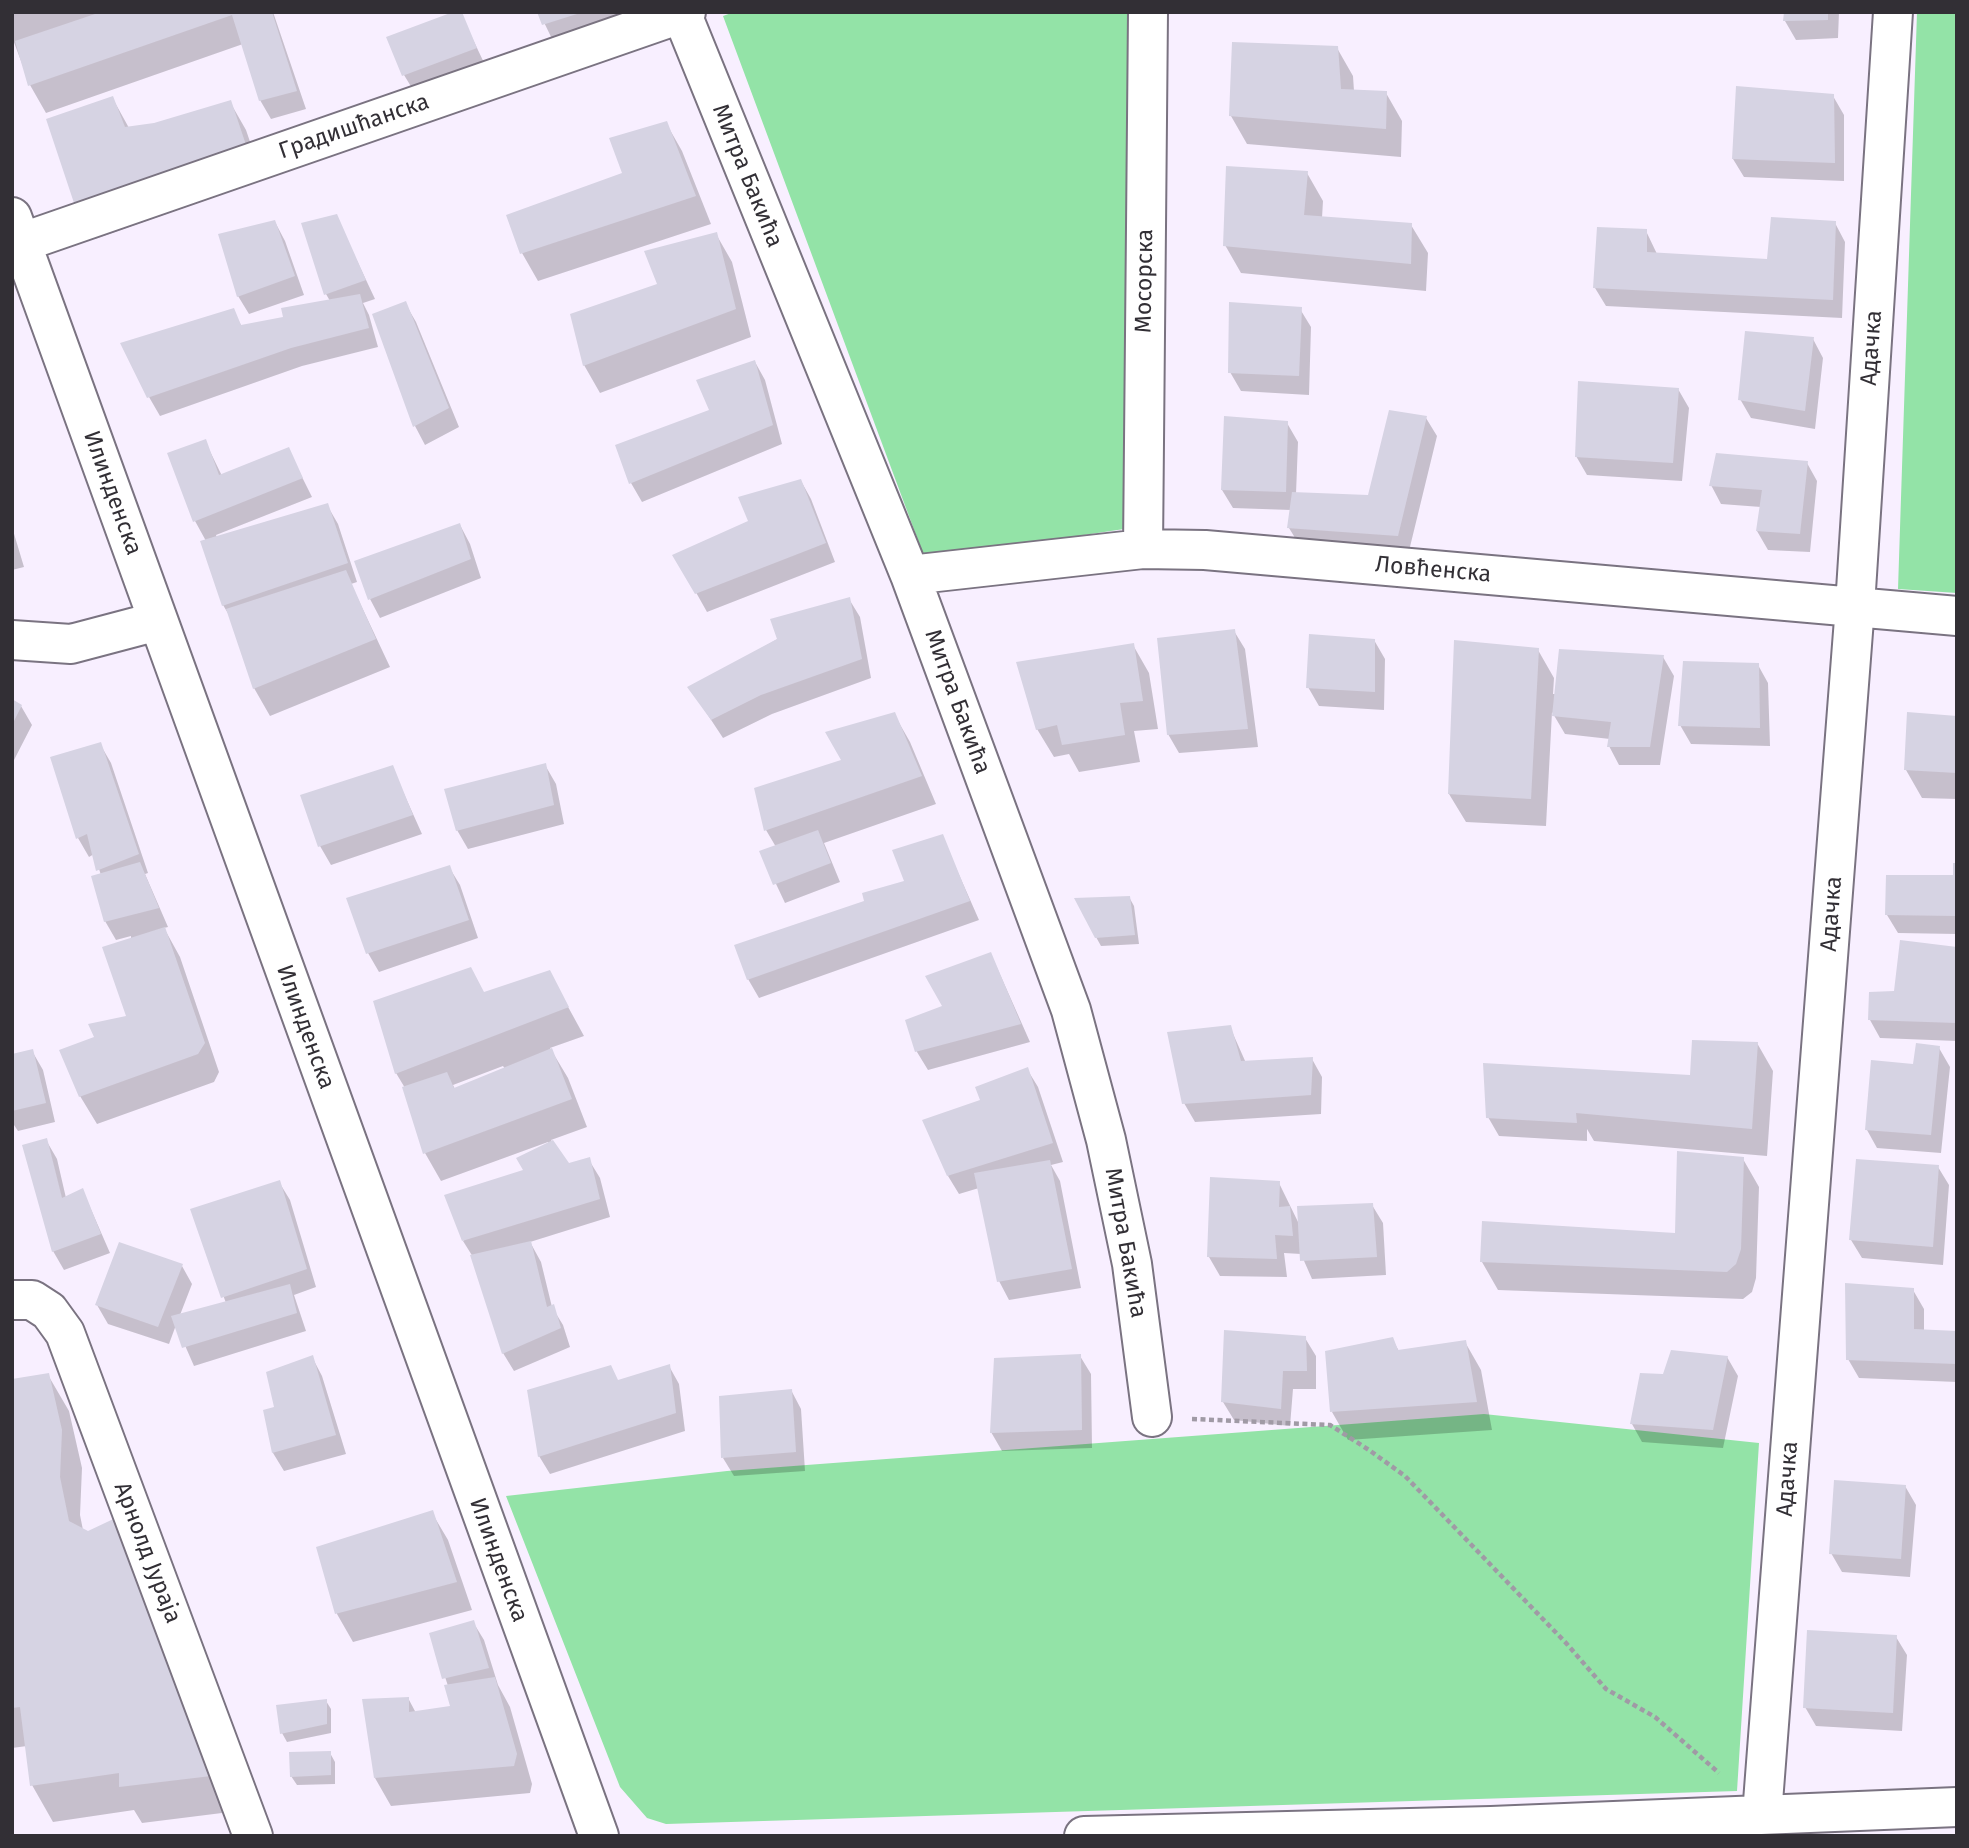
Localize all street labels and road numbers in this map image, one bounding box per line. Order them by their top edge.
street label: Градишћанска [275,88,433,166]
street label: Митра Бакића [706,100,788,252]
street label: Мосорска [1130,229,1160,333]
street label: Адачка [1856,309,1888,387]
street label: Илинденска [77,427,147,559]
street label: Ловћенска [1374,551,1492,589]
street label: Митра Бакића [918,626,996,778]
street label: Адачка [1816,875,1848,953]
street label: Илинденска [270,961,340,1093]
street label: Митра Бакића [1098,1166,1152,1320]
street label: Адачка [1772,1440,1804,1518]
street label: Арнолд Јураја [107,1479,187,1627]
street label: Илинденска [463,1494,533,1626]

